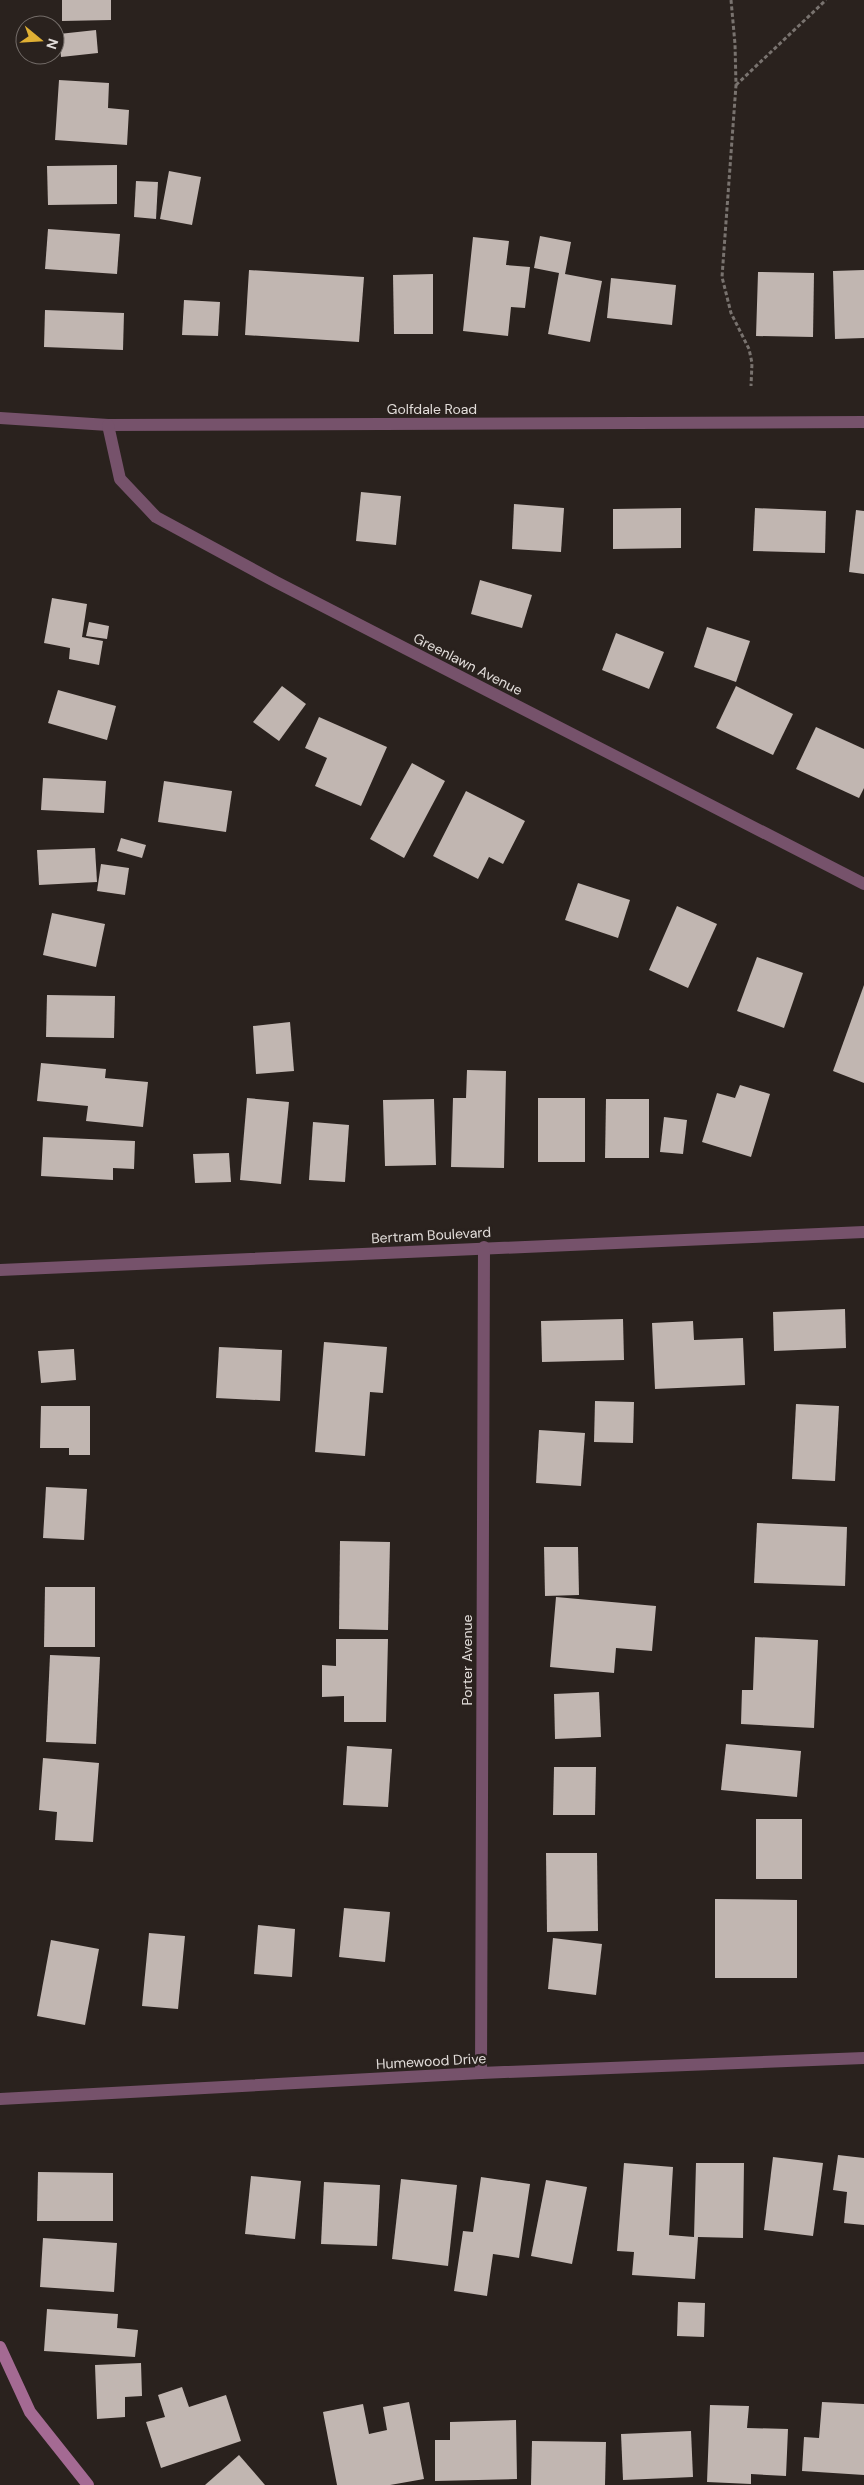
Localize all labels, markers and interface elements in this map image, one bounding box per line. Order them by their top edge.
north arrow [15,15,65,65]
text: N [42,36,63,52]
street label: Golfdale Road [387,400,477,418]
street label: Greenlawn Avenue [410,629,526,699]
street label: Bertram Boulevard [371,1223,491,1247]
street label: Porter Avenue [458,1614,476,1705]
street label: Humewood Drive [375,2049,487,2073]

